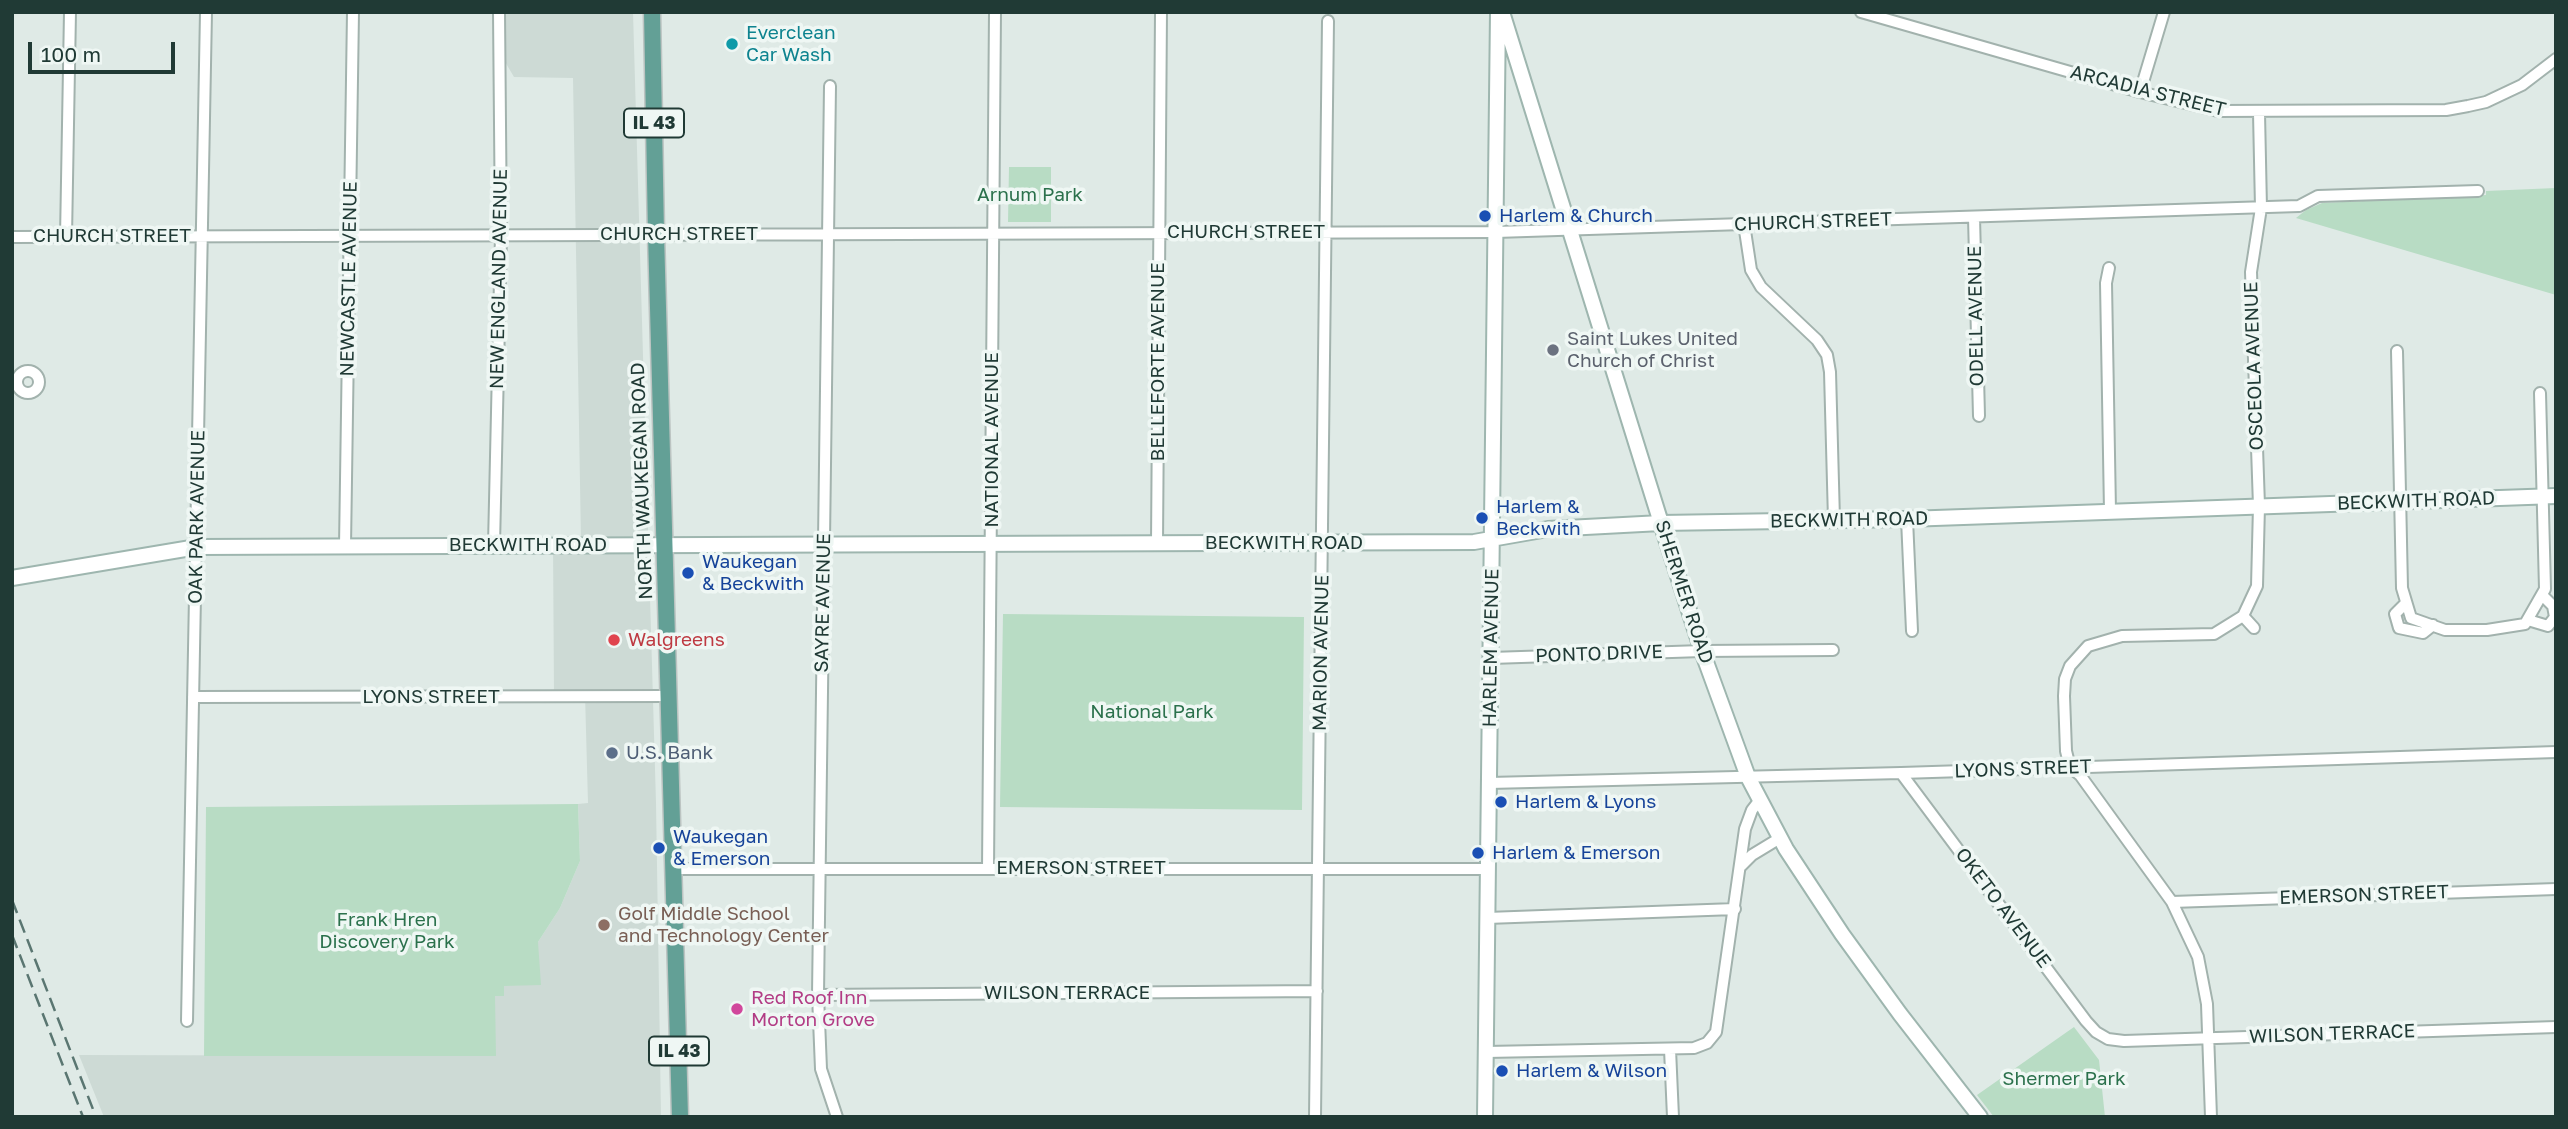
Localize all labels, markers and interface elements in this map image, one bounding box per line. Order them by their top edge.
place label: Everclean Car Wash [746,22,836,66]
scale bar [32,28,178,72]
marker: Everclean Car Wash [724,36,740,52]
text: 100 m [41,41,101,67]
street label: ARCADIA STREET [2068,61,2228,121]
road number: IL 43 [624,109,684,138]
street label: NEW ENGLAND AVENUE [486,169,512,389]
street label: NEWCASTLE AVENUE [336,181,362,377]
park label: Arnum Park [977,184,1083,206]
place label: Harlem & Church [1499,205,1653,227]
marker: Harlem & Church [1477,208,1493,224]
street label: CHURCH STREET [1734,208,1892,236]
street label: CHURCH STREET [1167,221,1325,243]
street label: CHURCH STREET [600,223,758,245]
street label: CHURCH STREET [33,225,191,247]
street label: ODELL AVENUE [1963,246,1989,386]
street label: BELLEFORTE AVENUE [1147,263,1169,461]
street label: OSCEOLA AVENUE [2240,281,2268,451]
place label: Saint Lukes United Church of Christ [1567,328,1738,372]
marker: Saint Lukes United Church of Christ [1545,342,1561,358]
street label: NATIONAL AVENUE [981,352,1003,528]
street label: NORTH WAUKEGAN ROAD [626,362,658,600]
street label: OAK PARK AVENUE [184,430,210,604]
street label: BECKWITH ROAD [2337,487,2495,515]
place label: Harlem & Beckwith [1496,496,1581,540]
street label: BECKWITH ROAD [1770,507,1928,533]
marker: Harlem & Beckwith [1474,510,1490,526]
street label: SHERMER ROAD [1650,517,1718,667]
street label: BECKWITH ROAD [1205,532,1363,554]
street label: SAYRE AVENUE [810,533,836,673]
street label: BECKWITH ROAD [449,534,607,556]
place label: Waukegan & Beckwith [702,551,804,595]
marker: Waukegan & Beckwith [680,565,696,581]
street label: HARLEM AVENUE [1478,568,1504,728]
street label: MARION AVENUE [1308,575,1334,731]
place label: Walgreens [628,629,725,651]
marker: Walgreens [606,632,622,648]
street label: PONTO DRIVE [1535,640,1663,668]
street label: LYONS STREET [362,686,500,708]
park label: National Park [1090,701,1214,723]
place label: U.S. Bank [626,742,713,764]
marker: U.S. Bank [604,745,620,761]
street label: LYONS STREET [1954,755,2092,783]
place label: Harlem & Lyons [1515,791,1656,813]
marker: Harlem & Lyons [1493,794,1509,810]
place label: Waukegan & Emerson [673,826,770,870]
marker: Waukegan & Emerson [651,840,667,856]
place label: Harlem & Emerson [1492,842,1661,864]
street label: OKETO AVENUE [1950,843,2056,973]
marker: Harlem & Emerson [1470,845,1486,861]
street label: EMERSON STREET [996,857,1166,879]
street label: EMERSON STREET [2279,881,2449,909]
place label: Golf Middle School and Technology Center [618,903,829,947]
park label: Frank Hren Discovery Park [319,909,455,953]
marker: Golf Middle School and Technology Center [596,917,612,933]
street label: WILSON TERRACE [984,982,1150,1004]
place label: Red Roof Inn Morton Grove [751,987,875,1031]
marker: Red Roof Inn Morton Grove [729,1001,745,1017]
street label: WILSON TERRACE [2249,1020,2415,1048]
road number: IL 43 [649,1036,709,1066]
place label: Harlem & Wilson [1516,1060,1667,1082]
marker: Harlem & Wilson [1494,1063,1510,1079]
park label: Shermer Park [2002,1068,2126,1090]

